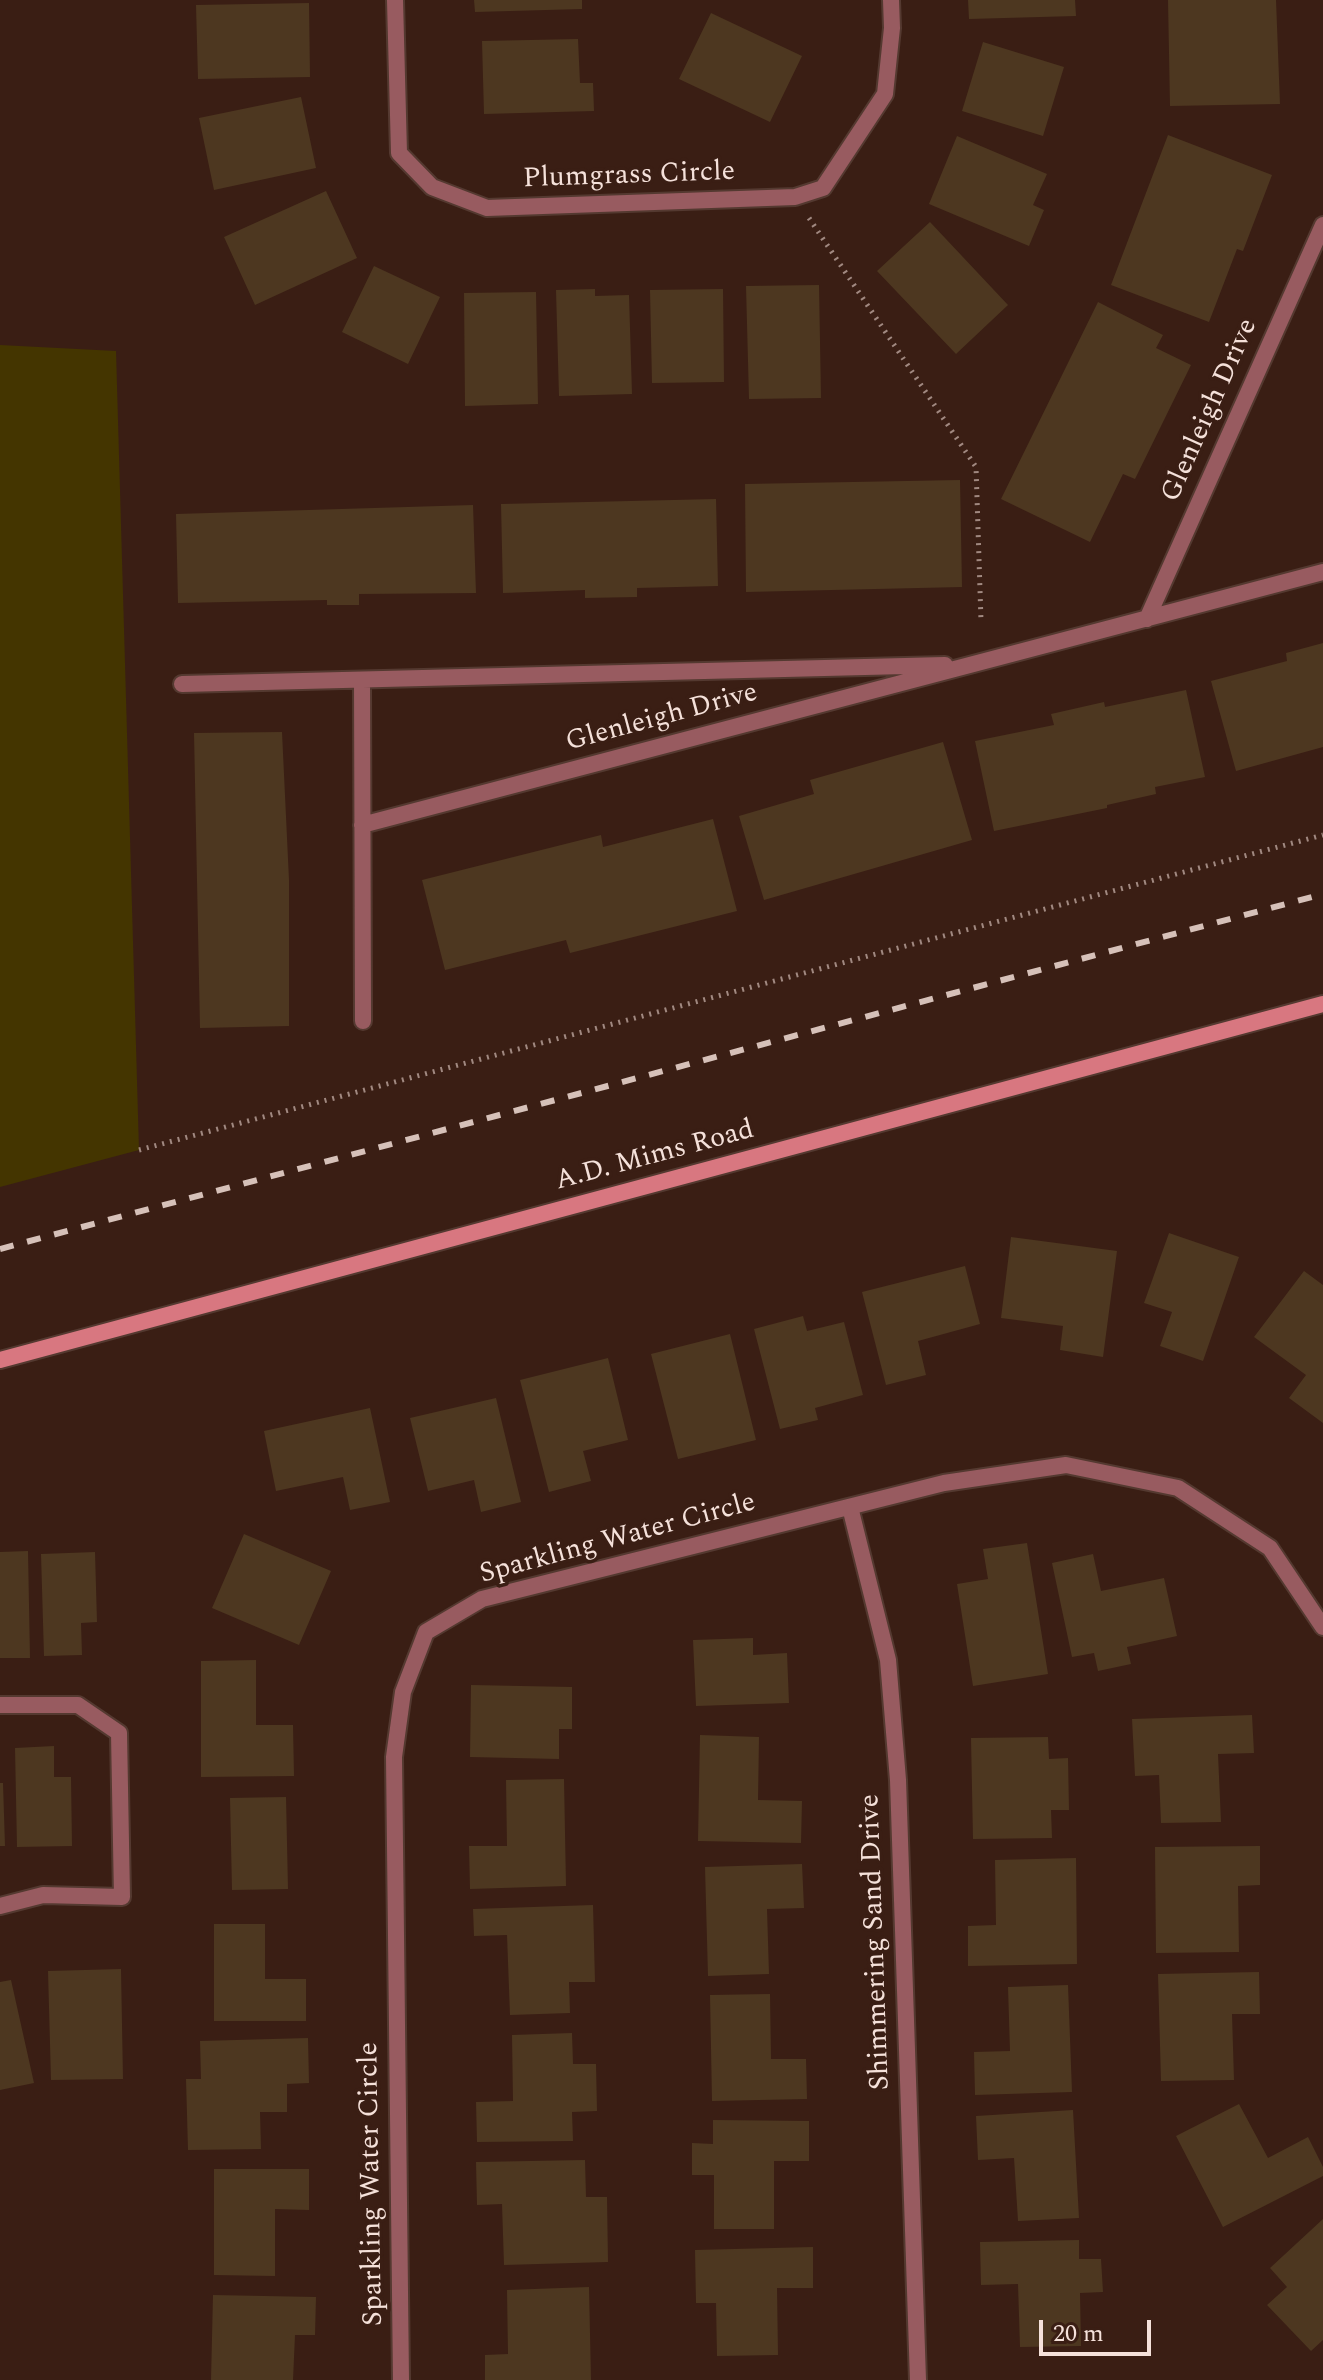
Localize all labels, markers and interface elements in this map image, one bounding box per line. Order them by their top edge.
street label: Plumgrass Circle [522,157,736,197]
street label: Glenleigh Drive [1156,314,1266,508]
street label: Glenleigh Drive [563,677,761,761]
street label: A.D. Mims Road [552,1114,758,1200]
street label: Sparkling Water Circle [476,1487,760,1593]
street label: Shimmering Sand Drive [855,1793,899,2091]
street label: Sparkling Water Circle [354,2042,392,2326]
scale bar [1043,2304,1155,2354]
text: 20 m [1053,2316,1104,2352]

